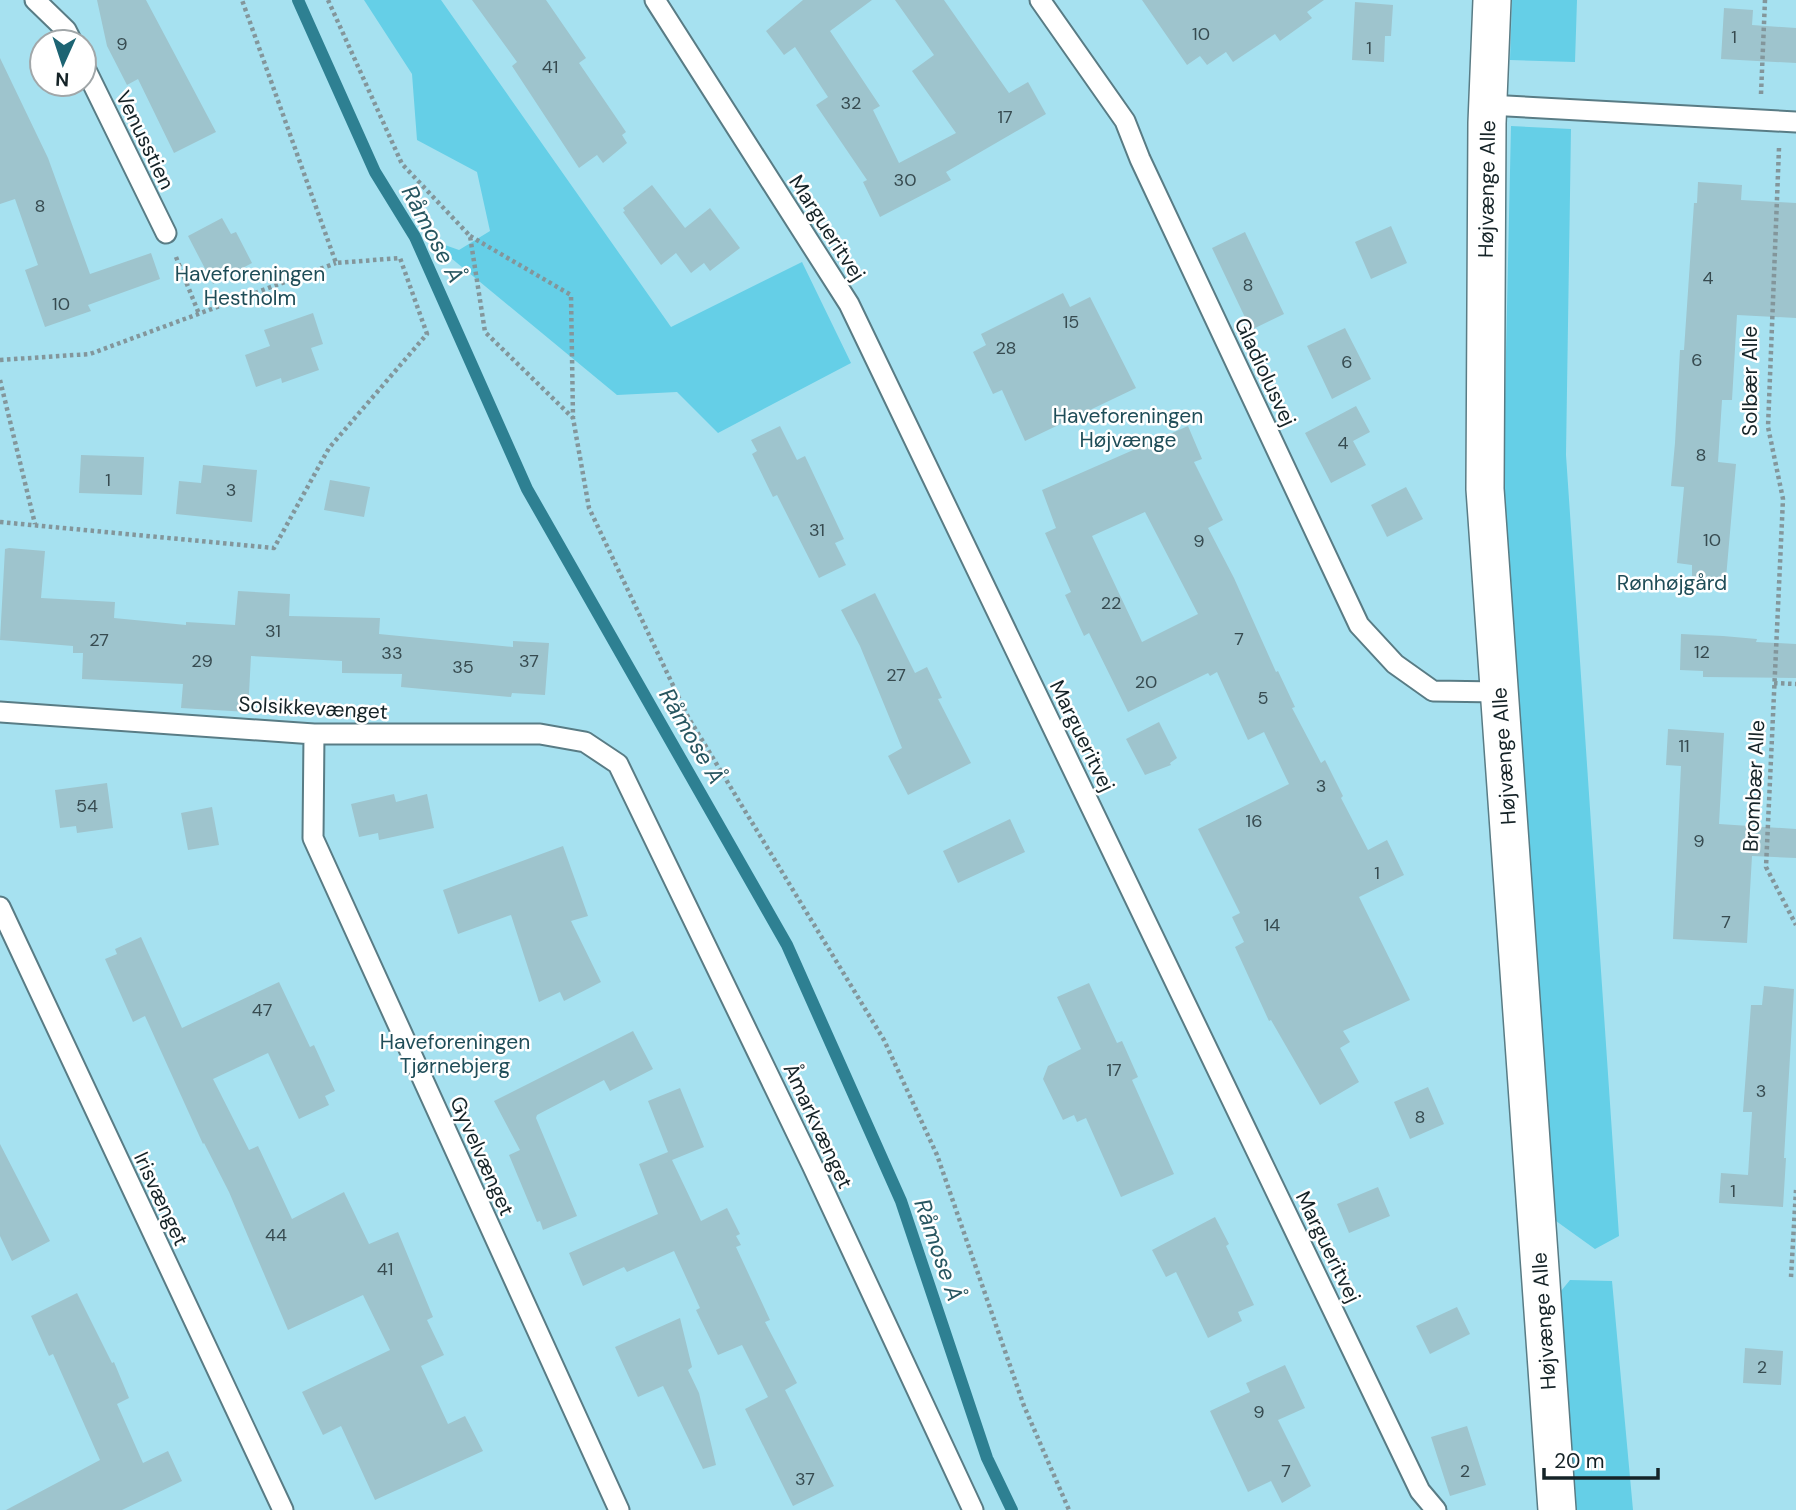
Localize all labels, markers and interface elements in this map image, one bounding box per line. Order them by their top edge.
house number: 10 [1192,22,1210,46]
house number: 1 [1731,25,1737,49]
north arrow [28,28,98,98]
house number: 9 [116,32,128,56]
house number: 1 [1366,36,1372,60]
house number: 41 [542,55,558,79]
text: N [55,67,70,92]
street label: Venusstien [109,86,181,194]
house number: 32 [840,91,862,115]
house number: 17 [997,105,1013,129]
street label: Højvænge Alle [1472,120,1502,258]
house number: 30 [894,168,916,192]
street label: Margueritvej [782,170,872,286]
water label: Råmose Å [395,180,471,288]
house number: 8 [35,194,45,218]
park label: Haveforeningen Hestholm [175,260,325,312]
house number: 4 [1703,266,1714,290]
house number: 8 [1243,273,1253,297]
house number: 10 [52,292,70,316]
house number: 15 [1063,310,1079,334]
street label: Gladiolusvej [1228,313,1302,431]
street label: Solbær Alle [1736,326,1764,436]
house number: 28 [995,336,1017,360]
house number: 6 [1691,348,1703,372]
house number: 6 [1341,350,1353,374]
park label: Haveforeningen Højvænge [1053,402,1203,454]
house number: 4 [1338,431,1349,455]
house number: 8 [1696,443,1706,467]
house number: 1 [105,468,111,492]
house number: 3 [226,478,236,502]
house number: 31 [809,518,825,542]
house number: 10 [1703,528,1721,552]
house number: 9 [1193,529,1205,553]
park label: Rønhøjgård [1617,569,1727,597]
house number: 22 [1101,591,1121,615]
house number: 31 [265,619,281,643]
house number: 7 [1234,627,1244,651]
house number: 27 [89,628,109,652]
house number: 12 [1694,640,1710,664]
house number: 33 [381,641,403,665]
house number: 29 [191,649,213,673]
house number: 37 [519,649,539,673]
house number: 35 [452,655,474,679]
house number: 27 [886,663,906,687]
house number: 20 [1135,670,1157,694]
street label: Margueritvej [1043,676,1121,796]
water label: Råmose Å [652,682,732,790]
house number: 5 [1258,686,1268,710]
street label: Højvænge Alle [1485,686,1523,826]
street label: Solsikkevænget [238,690,388,726]
street label: Brombær Alle [1737,719,1771,853]
house number: 11 [1678,734,1690,758]
house number: 3 [1316,774,1326,798]
house number: 54 [76,794,98,818]
house number: 16 [1246,809,1262,833]
house number: 9 [1693,829,1705,853]
house number: 1 [1374,861,1380,885]
house number: 7 [1721,910,1731,934]
house number: 14 [1264,913,1280,937]
house number: 47 [252,998,272,1022]
park label: Haveforeningen Tjørnebjerg [380,1028,530,1080]
house number: 17 [1106,1058,1122,1082]
street label: Åmarkvænget [777,1059,859,1193]
house number: 3 [1756,1079,1766,1103]
street label: Gyvelvænget [443,1092,521,1220]
house number: 8 [1415,1105,1425,1129]
street label: Irisvænget [127,1147,195,1251]
house number: 1 [1730,1179,1736,1203]
street label: Margueritvej [1289,1187,1367,1307]
water label: Råmose Å [907,1195,971,1305]
house number: 44 [265,1223,287,1247]
street label: Højvænge Alle [1525,1251,1563,1391]
house number: 41 [377,1257,393,1281]
house number: 2 [1757,1355,1767,1379]
house number: 9 [1253,1400,1265,1424]
scale bar [1544,1436,1658,1480]
text: 20 m [1554,1447,1605,1475]
house number: 7 [1281,1459,1291,1483]
house number: 2 [1460,1459,1470,1483]
house number: 37 [795,1467,815,1491]

